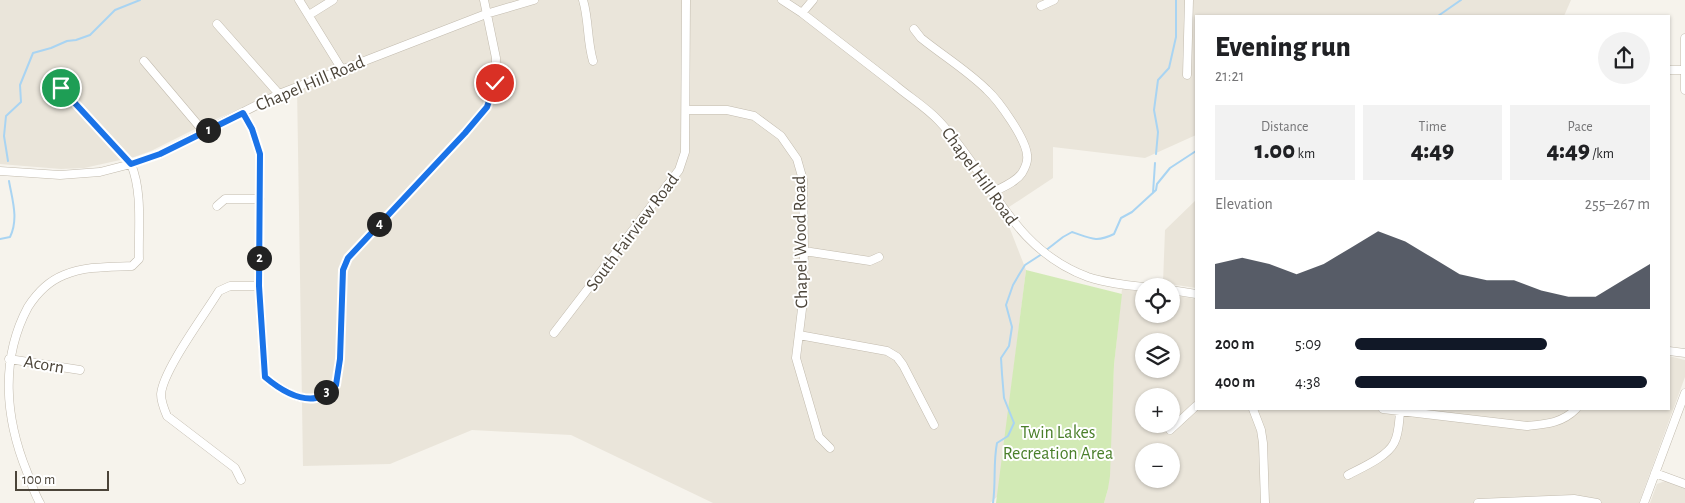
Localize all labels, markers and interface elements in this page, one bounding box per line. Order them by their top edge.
button: share [1598,32,1650,84]
text: Evening run [1215,34,1351,62]
street label: Chapel Hill Road [253,53,367,115]
pin [474,62,516,104]
pin [40,67,82,109]
text: 21:21 [1215,68,1244,84]
icon: check [481,69,509,97]
icon: arrive [47,74,75,102]
pin: 1 [196,118,220,142]
text: Distance [1261,120,1309,134]
text: Time [1419,120,1446,134]
text: Pace [1568,120,1593,134]
text: 1 [206,123,211,137]
street label: Chapel Hill Road [938,124,1021,229]
text: 1.00 [1254,138,1295,163]
text: 4:49 [1411,138,1454,163]
text: 4:49 [1546,138,1590,163]
text: km [1295,147,1315,161]
text: /km [1590,147,1614,161]
street label: South Fairview Road [583,171,683,294]
street label: Chapel Wood Road [791,175,811,309]
text: Elevation [1215,196,1273,212]
text: 255–267 m [1585,196,1650,212]
pin: 4 [366,212,392,236]
text: 4 [376,217,383,231]
pin: 2 [246,246,272,270]
text: 2 [256,251,263,265]
map controls [1135,278,1180,488]
button: locate [1135,278,1180,323]
button: layers [1135,333,1180,378]
text: 200 m [1215,336,1255,352]
text: 5:09 [1295,336,1321,352]
street label: Acorn [22,353,65,377]
text: 400 m [1215,374,1255,390]
text: 4:38 [1295,374,1321,390]
pin: 3 [314,380,338,404]
text: 3 [323,385,330,399]
button: + [1135,388,1180,433]
park label: Twin Lakes Recreation Area [1003,424,1113,463]
button: − [1135,443,1180,488]
scale bar [15,468,109,491]
text: 100 m [22,473,55,487]

